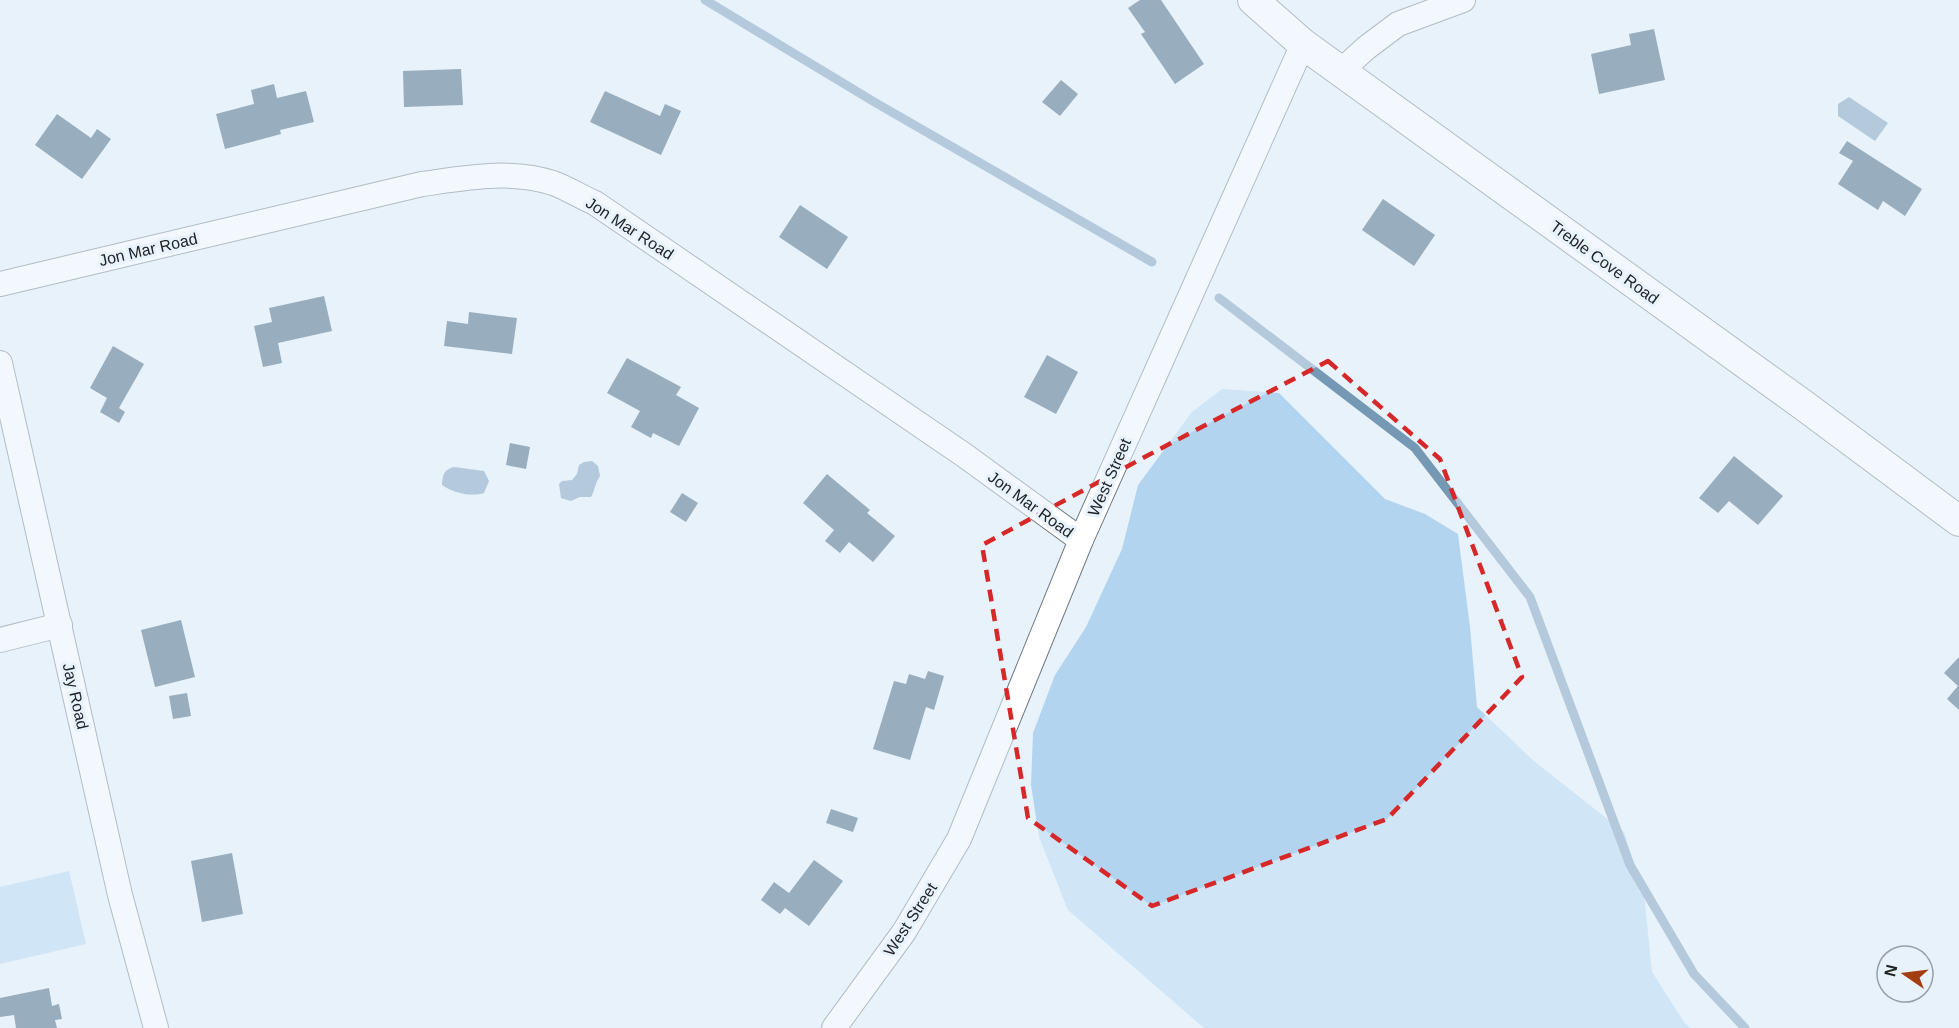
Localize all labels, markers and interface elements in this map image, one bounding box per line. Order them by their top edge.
street label: Jon Mar Road [583,194,677,263]
street label: Treble Cove Road [1547,218,1662,307]
street label: Jon Mar Road [97,230,199,269]
street label: West Street [1085,435,1134,519]
street label: Jon Mar Road [985,468,1076,541]
street label: Jay Road [60,661,91,731]
street label: West Street [881,879,941,959]
north arrow [1875,944,1935,1004]
text: N [1881,963,1901,978]

